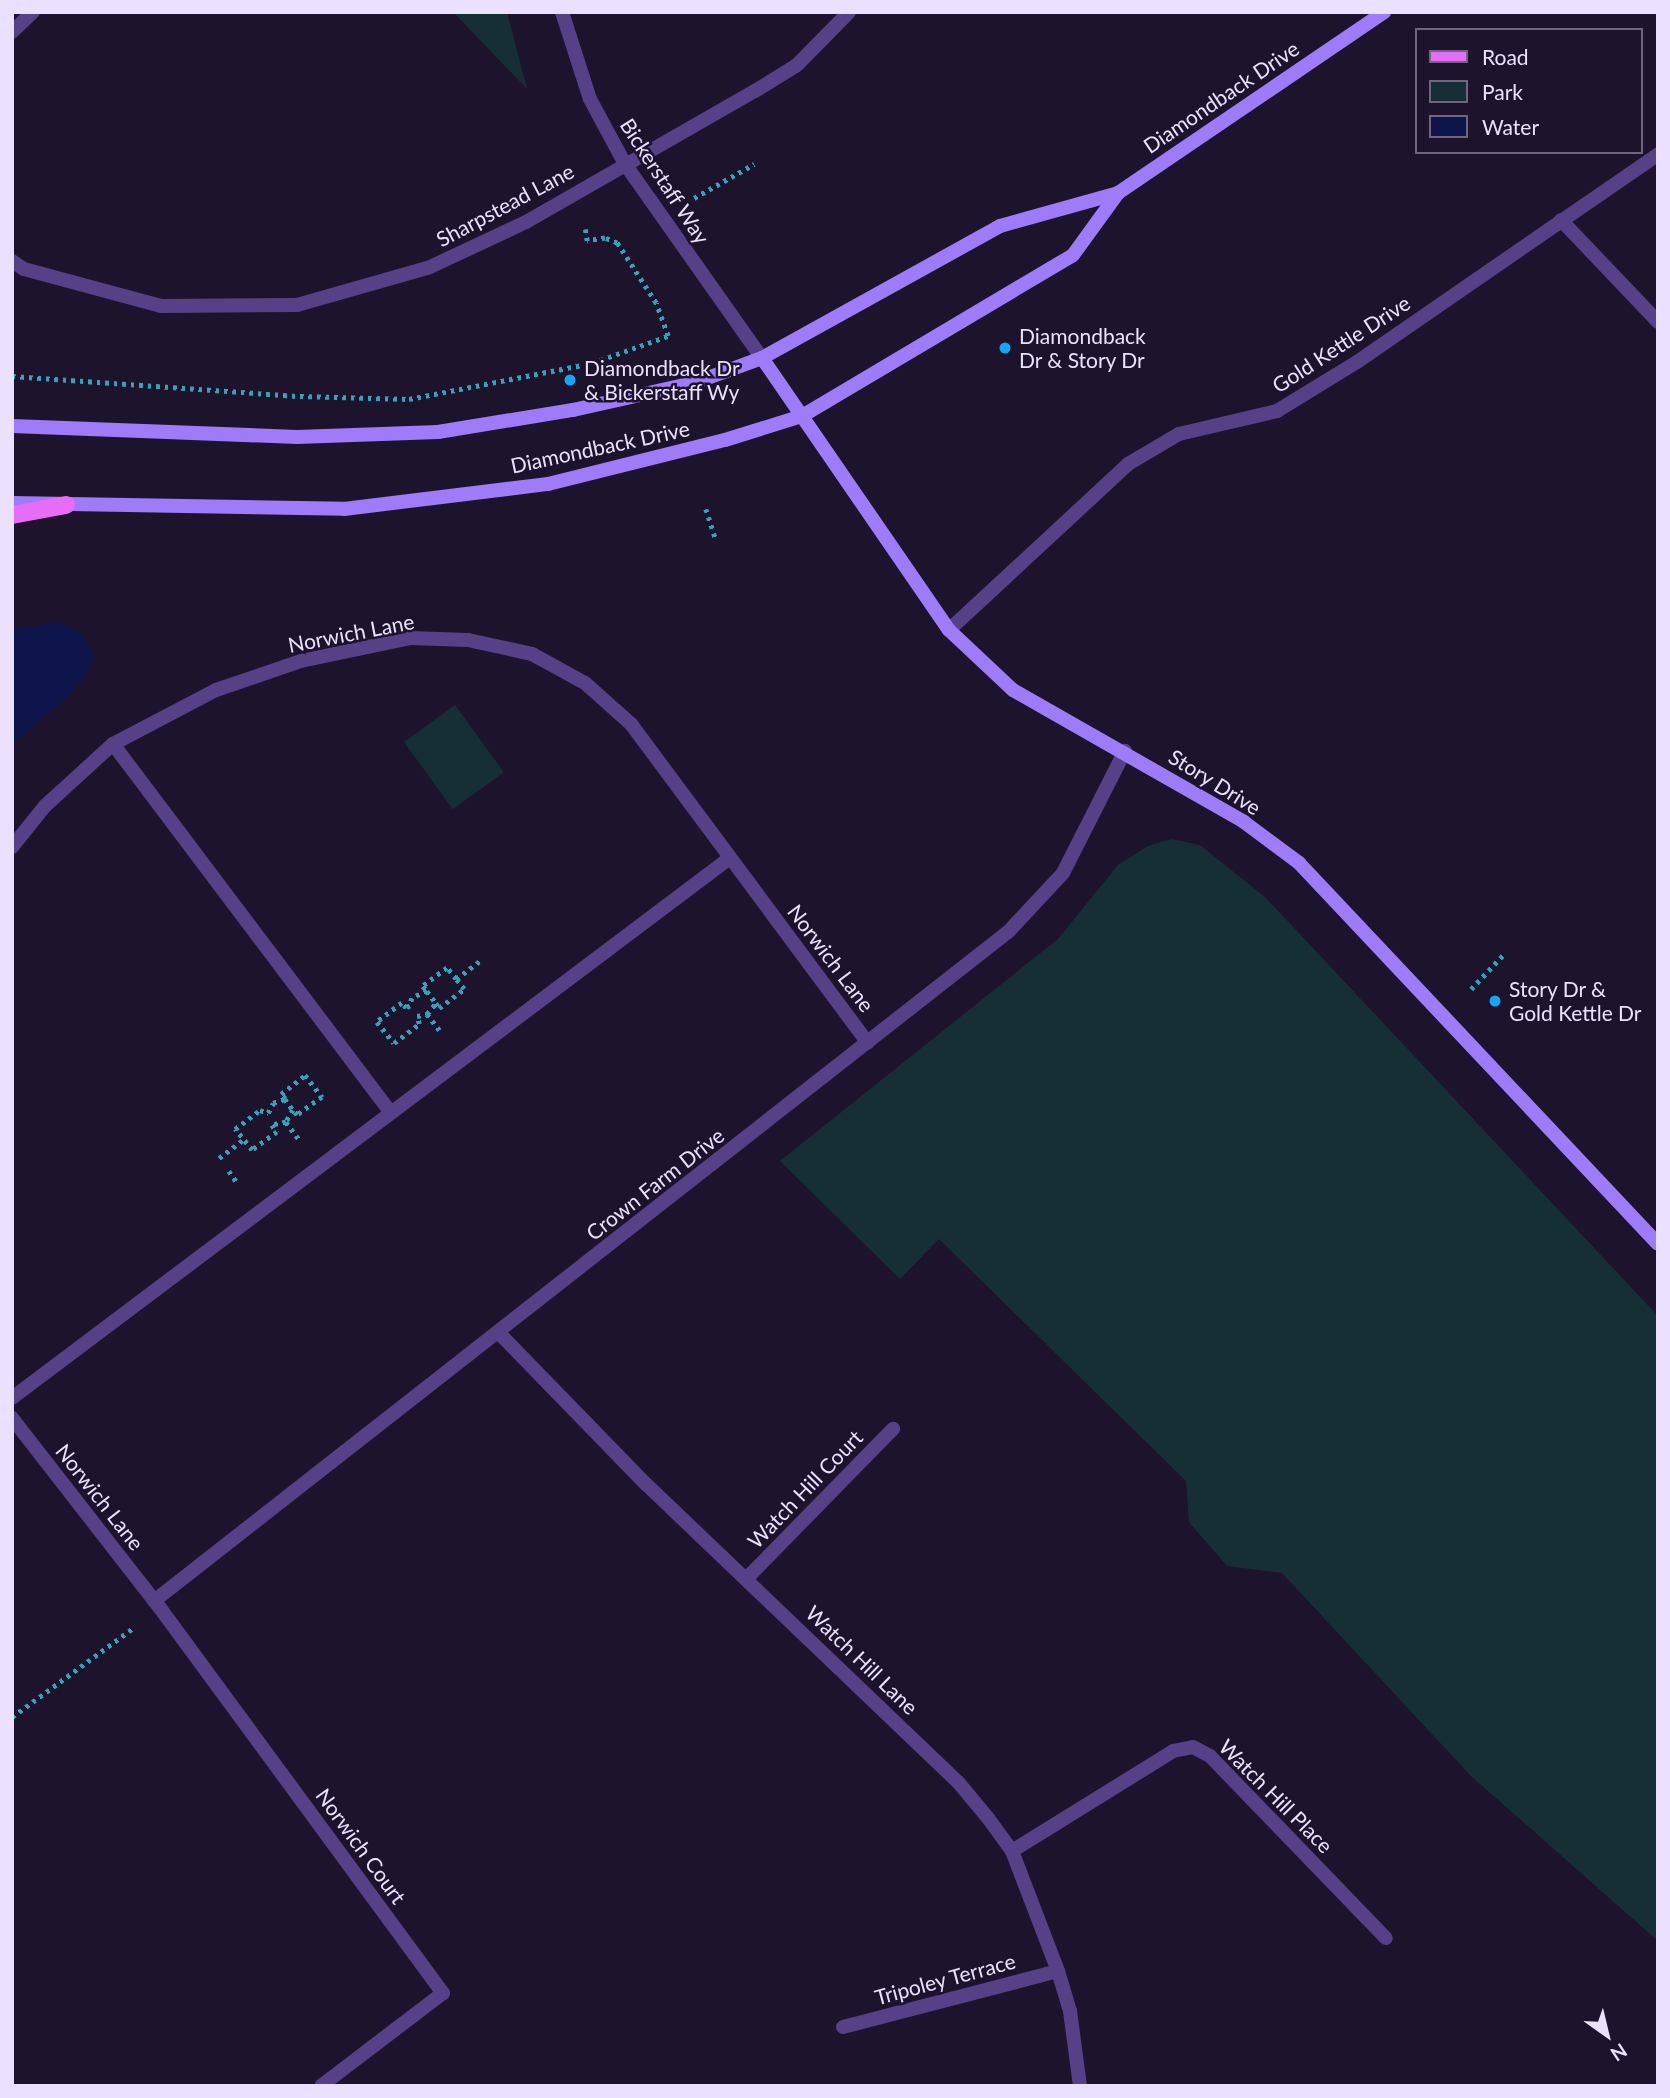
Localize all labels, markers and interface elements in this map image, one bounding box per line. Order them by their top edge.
legend [1414,28,1642,154]
street label: Diamondback Drive [1138,36,1304,158]
text: Road [1482,44,1529,69]
text: Park [1482,79,1523,104]
street label: Bickerstaff Way [615,113,715,249]
text: Water [1482,114,1539,139]
street label: Sharpstead Lane [432,158,578,252]
street label: Gold Kettle Drive [1267,290,1415,398]
place label: Diamondback Dr & Story Dr [1019,323,1146,373]
marker: Diamondback Dr & Story Dr [997,340,1013,356]
place label: Diamondback Dr & Bickerstaff Wy [584,355,740,405]
marker: Diamondback Dr & Bickerstaff Wy [562,372,578,388]
street label: Diamondback Drive [508,416,692,478]
street label: Norwich Lane [286,608,416,658]
street label: Story Drive [1164,744,1266,820]
street label: Norwich Lane [782,899,880,1017]
place label: Story Dr & Gold Kettle Dr [1509,976,1641,1026]
marker: Story Dr & Gold Kettle Dr [1487,993,1503,1009]
street label: Crown Farm Drive [581,1122,729,1246]
street label: Watch Hill Court [742,1425,868,1553]
street label: Norwich Lane [51,1439,149,1555]
street label: Watch Hill Lane [801,1600,923,1720]
street label: Watch Hill Place [1214,1734,1338,1858]
street label: Norwich Court [311,1783,411,1909]
street label: Tripoley Terrace [871,1948,1019,2010]
north arrow [1572,2000,1642,2070]
text: N [1607,2039,1632,2066]

